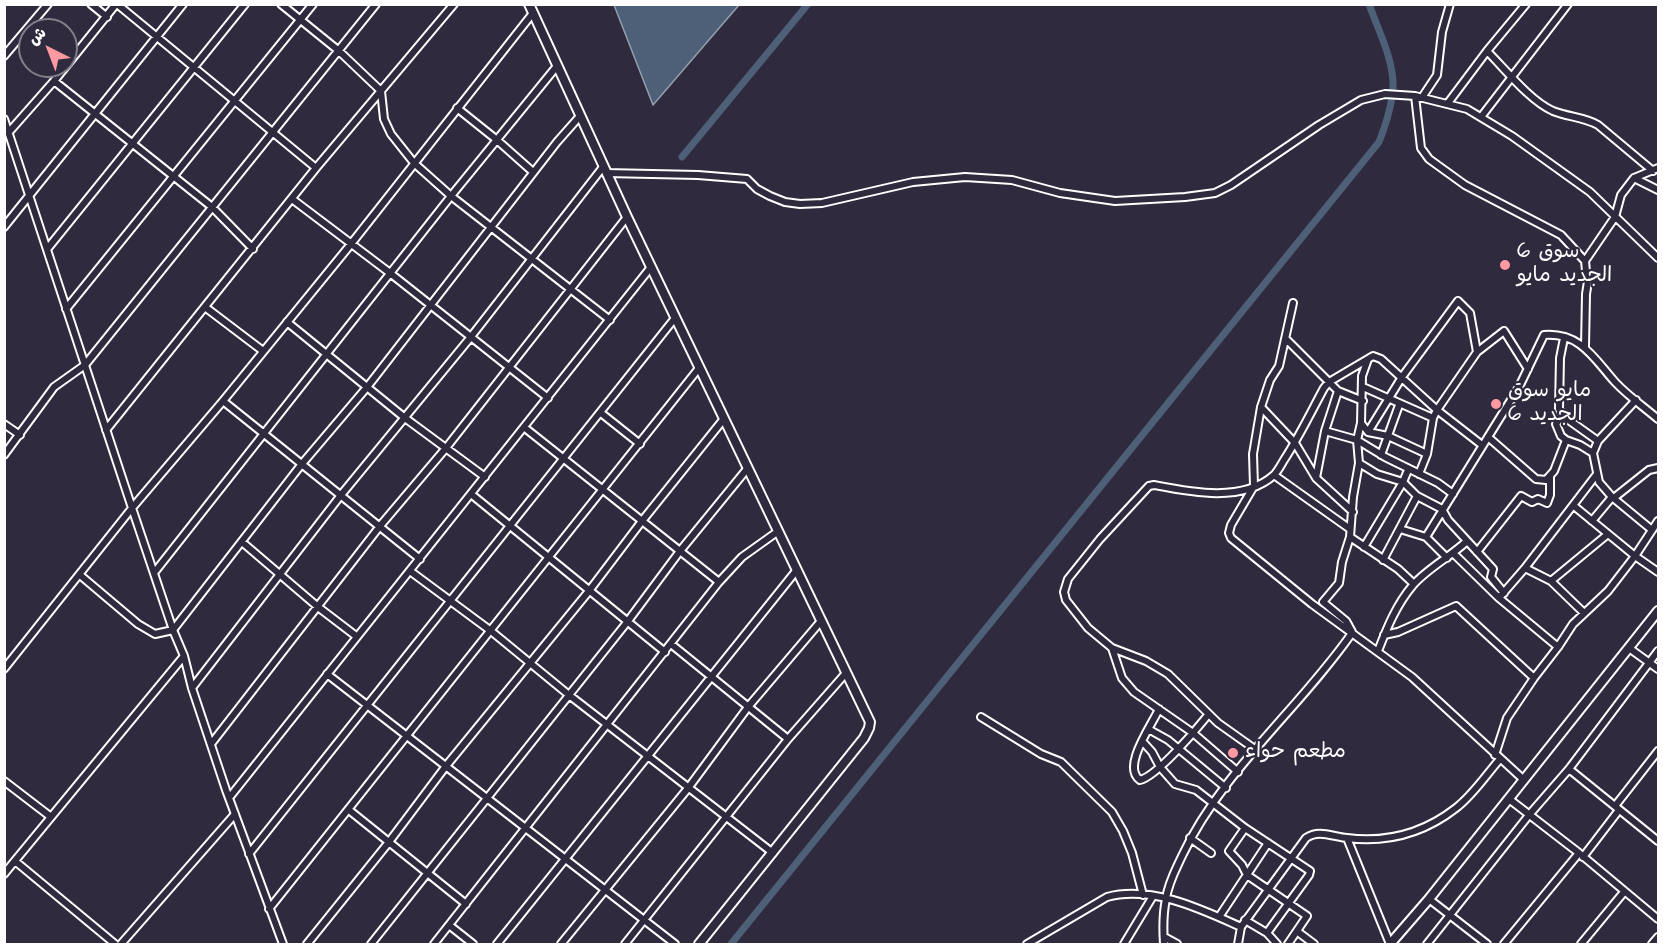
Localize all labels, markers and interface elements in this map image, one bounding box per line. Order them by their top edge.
north arrow [18,18,78,78]
text: ش [23,22,51,50]
place label: سوق 6 الجديد مايو [1517,240,1612,290]
marker: سوق 6 الجديد مايو [1498,258,1512,272]
place label: مايو سوق 6 الجديد [1508,379,1591,429]
marker: مايو سوق 6 الجديد [1489,397,1503,411]
place label: مطعم حواء [1245,740,1346,766]
marker: مطعم حواء [1226,746,1240,760]

